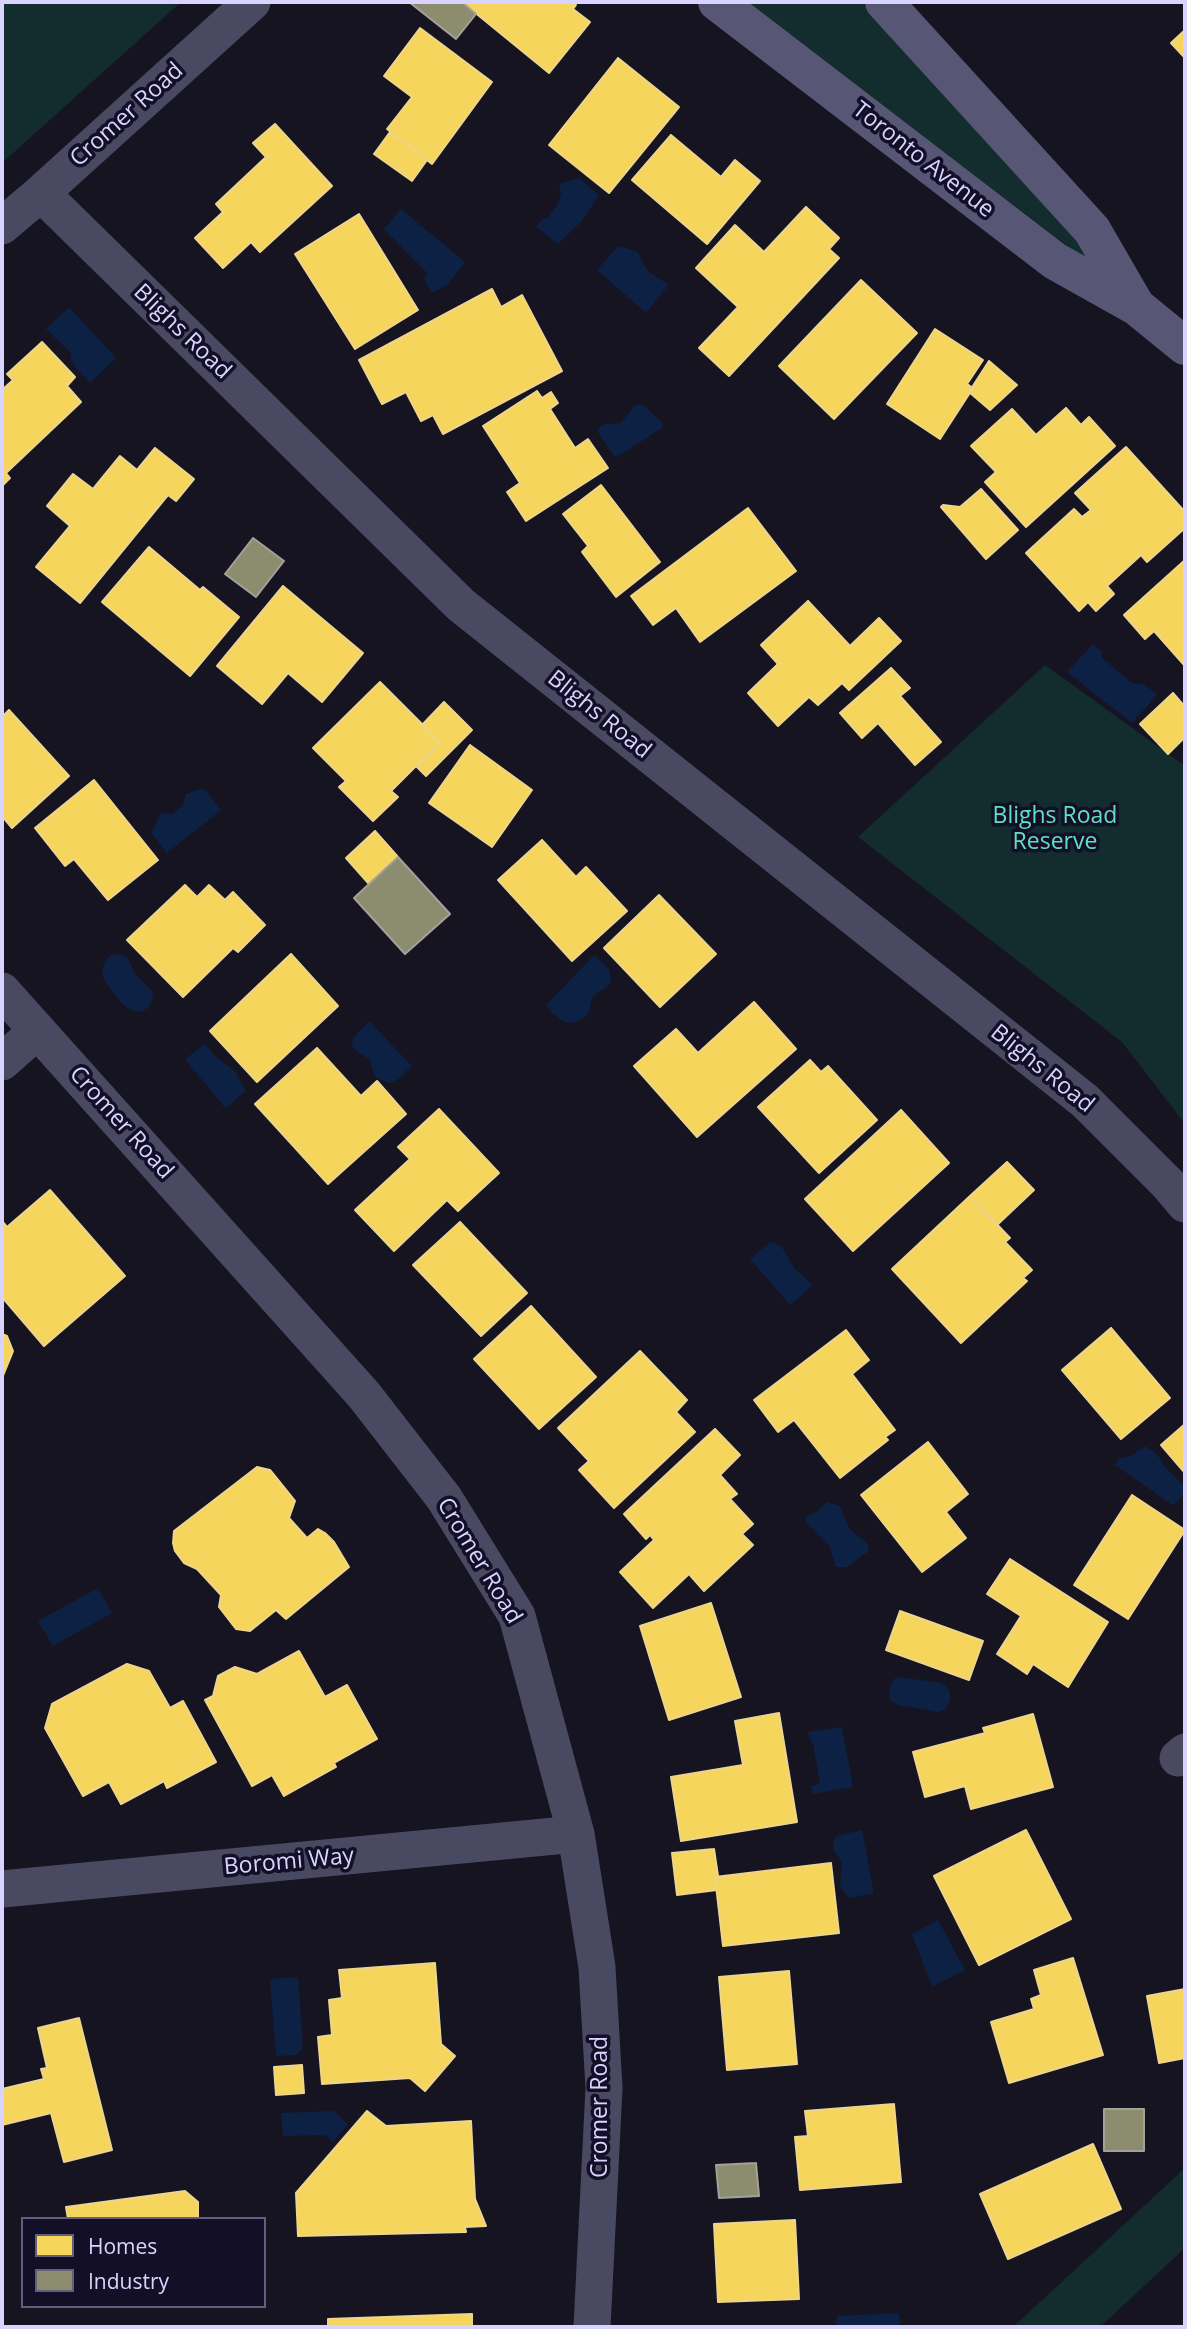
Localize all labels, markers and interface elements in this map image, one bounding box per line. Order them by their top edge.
street label: Cromer Road [65,57,189,173]
street label: Toronto Avenue [847,96,999,224]
street label: Blighs Road [127,279,237,385]
street label: Blighs Road [542,665,656,765]
park label: Blighs Road Reserve [993,802,1117,856]
street label: Blighs Road [985,1019,1099,1119]
street label: Cromer Road [63,1061,179,1185]
street label: Cromer Road [431,1493,527,1629]
street label: Boromi Way [223,1843,355,1881]
street label: Cromer Road [586,2036,614,2178]
legend [21,2217,266,2308]
text: Homes [88,2232,157,2260]
text: Industry [88,2267,169,2295]

